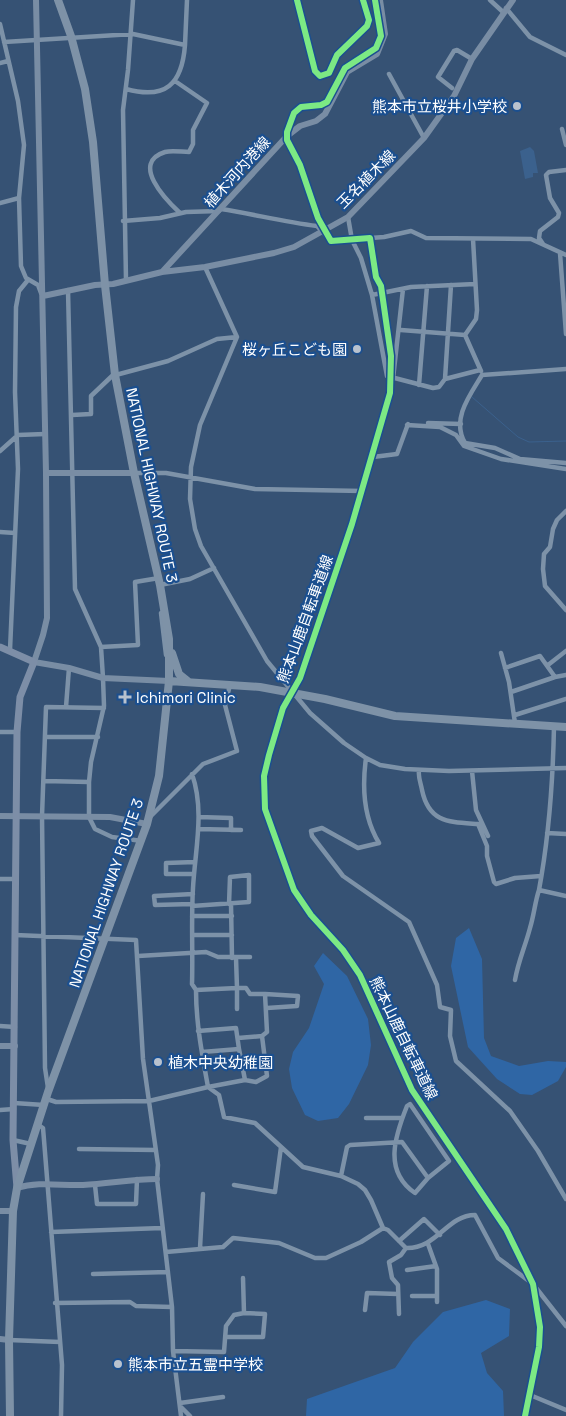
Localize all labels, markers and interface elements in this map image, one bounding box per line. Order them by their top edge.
place label: 熊本市立桜井小学校 [372,97,507,116]
marker: 熊本市立桜井小学校 [511,100,523,112]
street label: 植木河内港線 [200,132,274,212]
street label: 玉名植木線 [333,146,399,212]
place label: 桜ヶ丘こども園 [242,340,347,359]
marker: 桜ヶ丘こども園 [351,343,363,355]
street label: NATIONAL HIGHWAY ROUTE 3 [122,386,182,584]
street label: 熊本山鹿自転車道線 [273,552,337,686]
place label: Ichimori Clinic [136,688,236,707]
marker: Ichimori Clinic [118,690,132,704]
street label: NATIONAL HIGHWAY ROUTE 3 [65,796,147,990]
street label: 熊本山鹿自転車道線 [366,973,442,1103]
place label: 植木中央幼稚園 [168,1053,273,1072]
marker: 植木中央幼稚園 [152,1056,164,1068]
place label: 熊本市立五霊中学校 [128,1355,263,1374]
marker: 熊本市立五霊中学校 [112,1358,124,1370]

